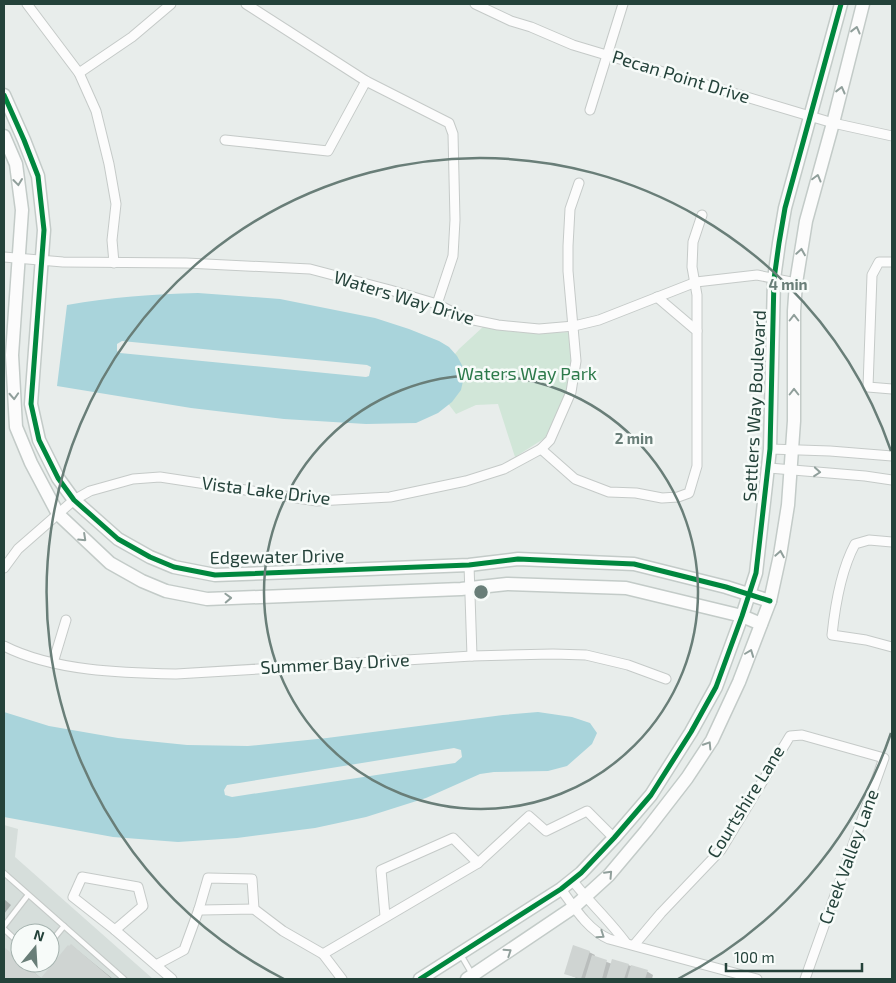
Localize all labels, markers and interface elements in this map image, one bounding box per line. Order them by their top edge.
one-way arrow [850,26,861,35]
street label: Pecan Point Drive [610,45,753,107]
one-way arrow [835,85,846,94]
one-way arrow [811,173,822,182]
one-way arrow [12,178,23,186]
one-way arrow [795,248,806,256]
street label: Waters Way Drive [331,265,477,329]
text: 4 min [768,275,808,293]
street label: Settlers Way Boulevard [738,310,770,502]
one-way arrow [789,314,799,322]
park label: Waters Way Park [457,362,597,384]
one-way arrow [789,388,799,396]
one-way arrow [8,393,19,401]
text: 2 min [615,429,653,447]
one-way arrow [814,466,822,477]
street label: Vista Lake Drive [200,471,332,509]
one-way arrow [78,532,87,541]
street label: Edgewater Drive [209,544,345,568]
one-way arrow [775,549,785,558]
centre of rings [472,583,490,601]
one-way arrow [225,593,233,603]
street label: Summer Bay Drive [260,648,410,678]
one-way arrow [744,649,754,658]
street label: Courtshire Lane [702,741,789,862]
one-way arrow [702,742,711,751]
street label: Creek Valley Lane [813,786,883,927]
one-way arrow [603,870,612,879]
north arrow [10,923,60,973]
text: N [32,926,47,945]
one-way arrow [596,928,605,938]
scale bar [726,940,862,972]
text: 100 m [734,948,775,966]
one-way arrow [503,949,512,959]

